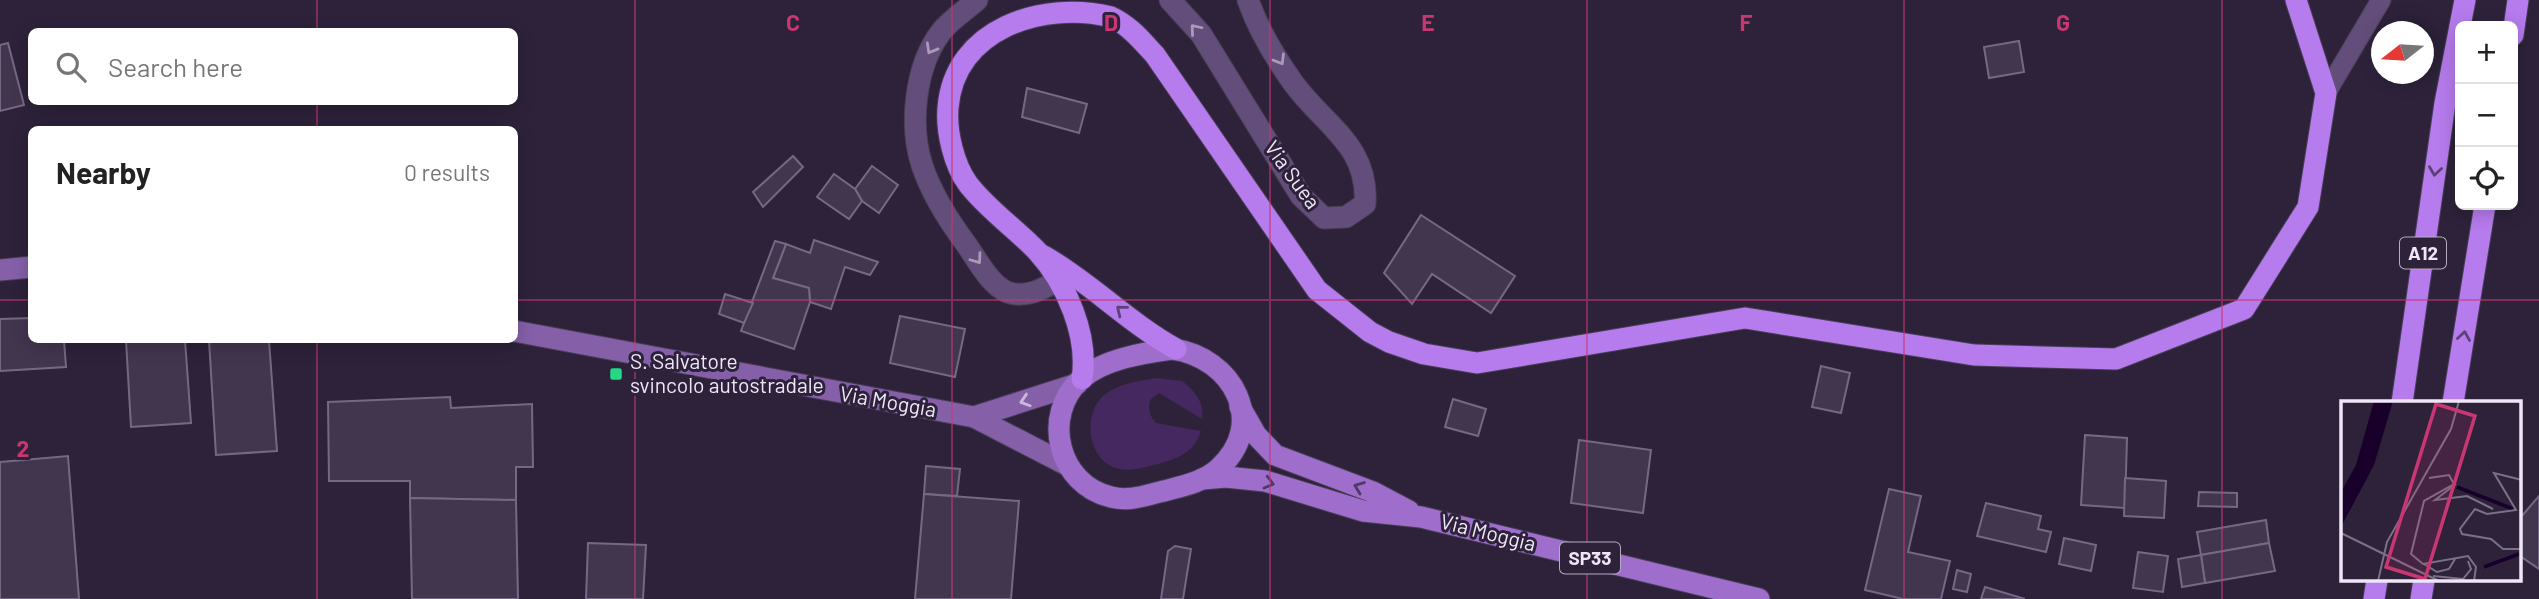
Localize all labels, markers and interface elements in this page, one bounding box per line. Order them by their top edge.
text: C [786,8,800,36]
text: D [1104,8,1118,36]
text: E [1421,8,1435,36]
text: F [1740,8,1753,36]
text: G [2056,8,2070,36]
north arrow [2371,21,2434,84]
map controls [2455,21,2518,210]
button: + [2455,21,2518,84]
one-way arrow [1191,24,1203,37]
search box [28,28,518,105]
one-way arrow [926,42,940,55]
icon: search [52,48,90,86]
text: Search here [108,51,243,82]
one-way arrow [1271,53,1284,66]
button: − [2455,84,2518,147]
street label: Via Suea [1260,135,1326,213]
button: locate [2455,147,2518,210]
text: Nearby [56,154,151,190]
text: 0 results [404,158,490,186]
one-way arrow [2428,165,2443,177]
road number: A12 [2400,238,2446,268]
one-way arrow [969,251,981,263]
one-way arrow [1116,306,1129,318]
one-way arrow [2456,330,2471,342]
place label: S. Salvatore svincolo autostradale [630,348,824,397]
marker: S. Salvatore svincolo autostradale [608,366,624,382]
street label: Via Moggia [838,380,939,421]
one-way arrow [1020,393,1032,407]
inset map [2341,401,2522,582]
text: 2 [17,434,29,462]
one-way arrow [1263,475,1275,489]
one-way arrow [1354,481,1366,495]
street label: Via Moggia [1438,508,1539,555]
road number: SP33 [1560,542,1620,573]

